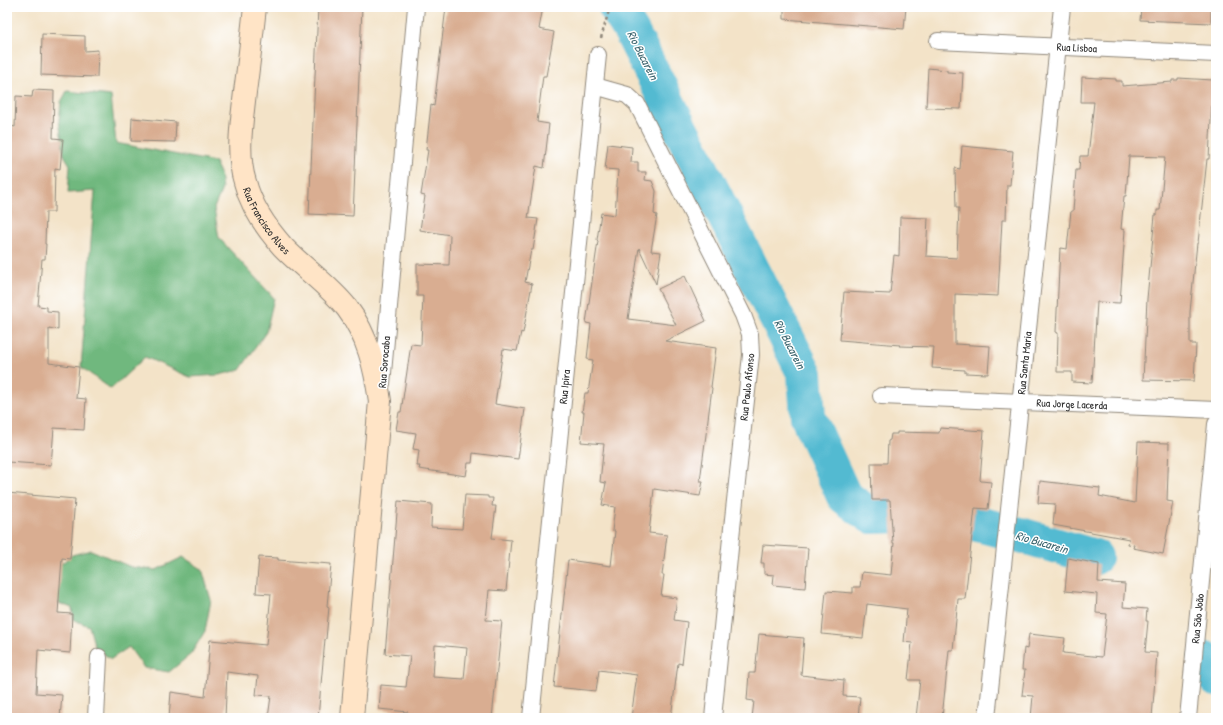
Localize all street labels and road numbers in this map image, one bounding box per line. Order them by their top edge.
street label: Rua Lisboa [1056,40,1098,55]
street label: Rua Francisco Alves [240,185,293,257]
street label: Rua Santa Maria [1014,330,1035,395]
street label: Rua Sorocaba [375,335,393,388]
street label: Rua Paulo Afonso [737,352,758,421]
street label: Rua Ipira [556,368,573,405]
street label: Rua Jorge Lacerda [1036,396,1108,412]
street label: Rua São João [1188,592,1207,644]

